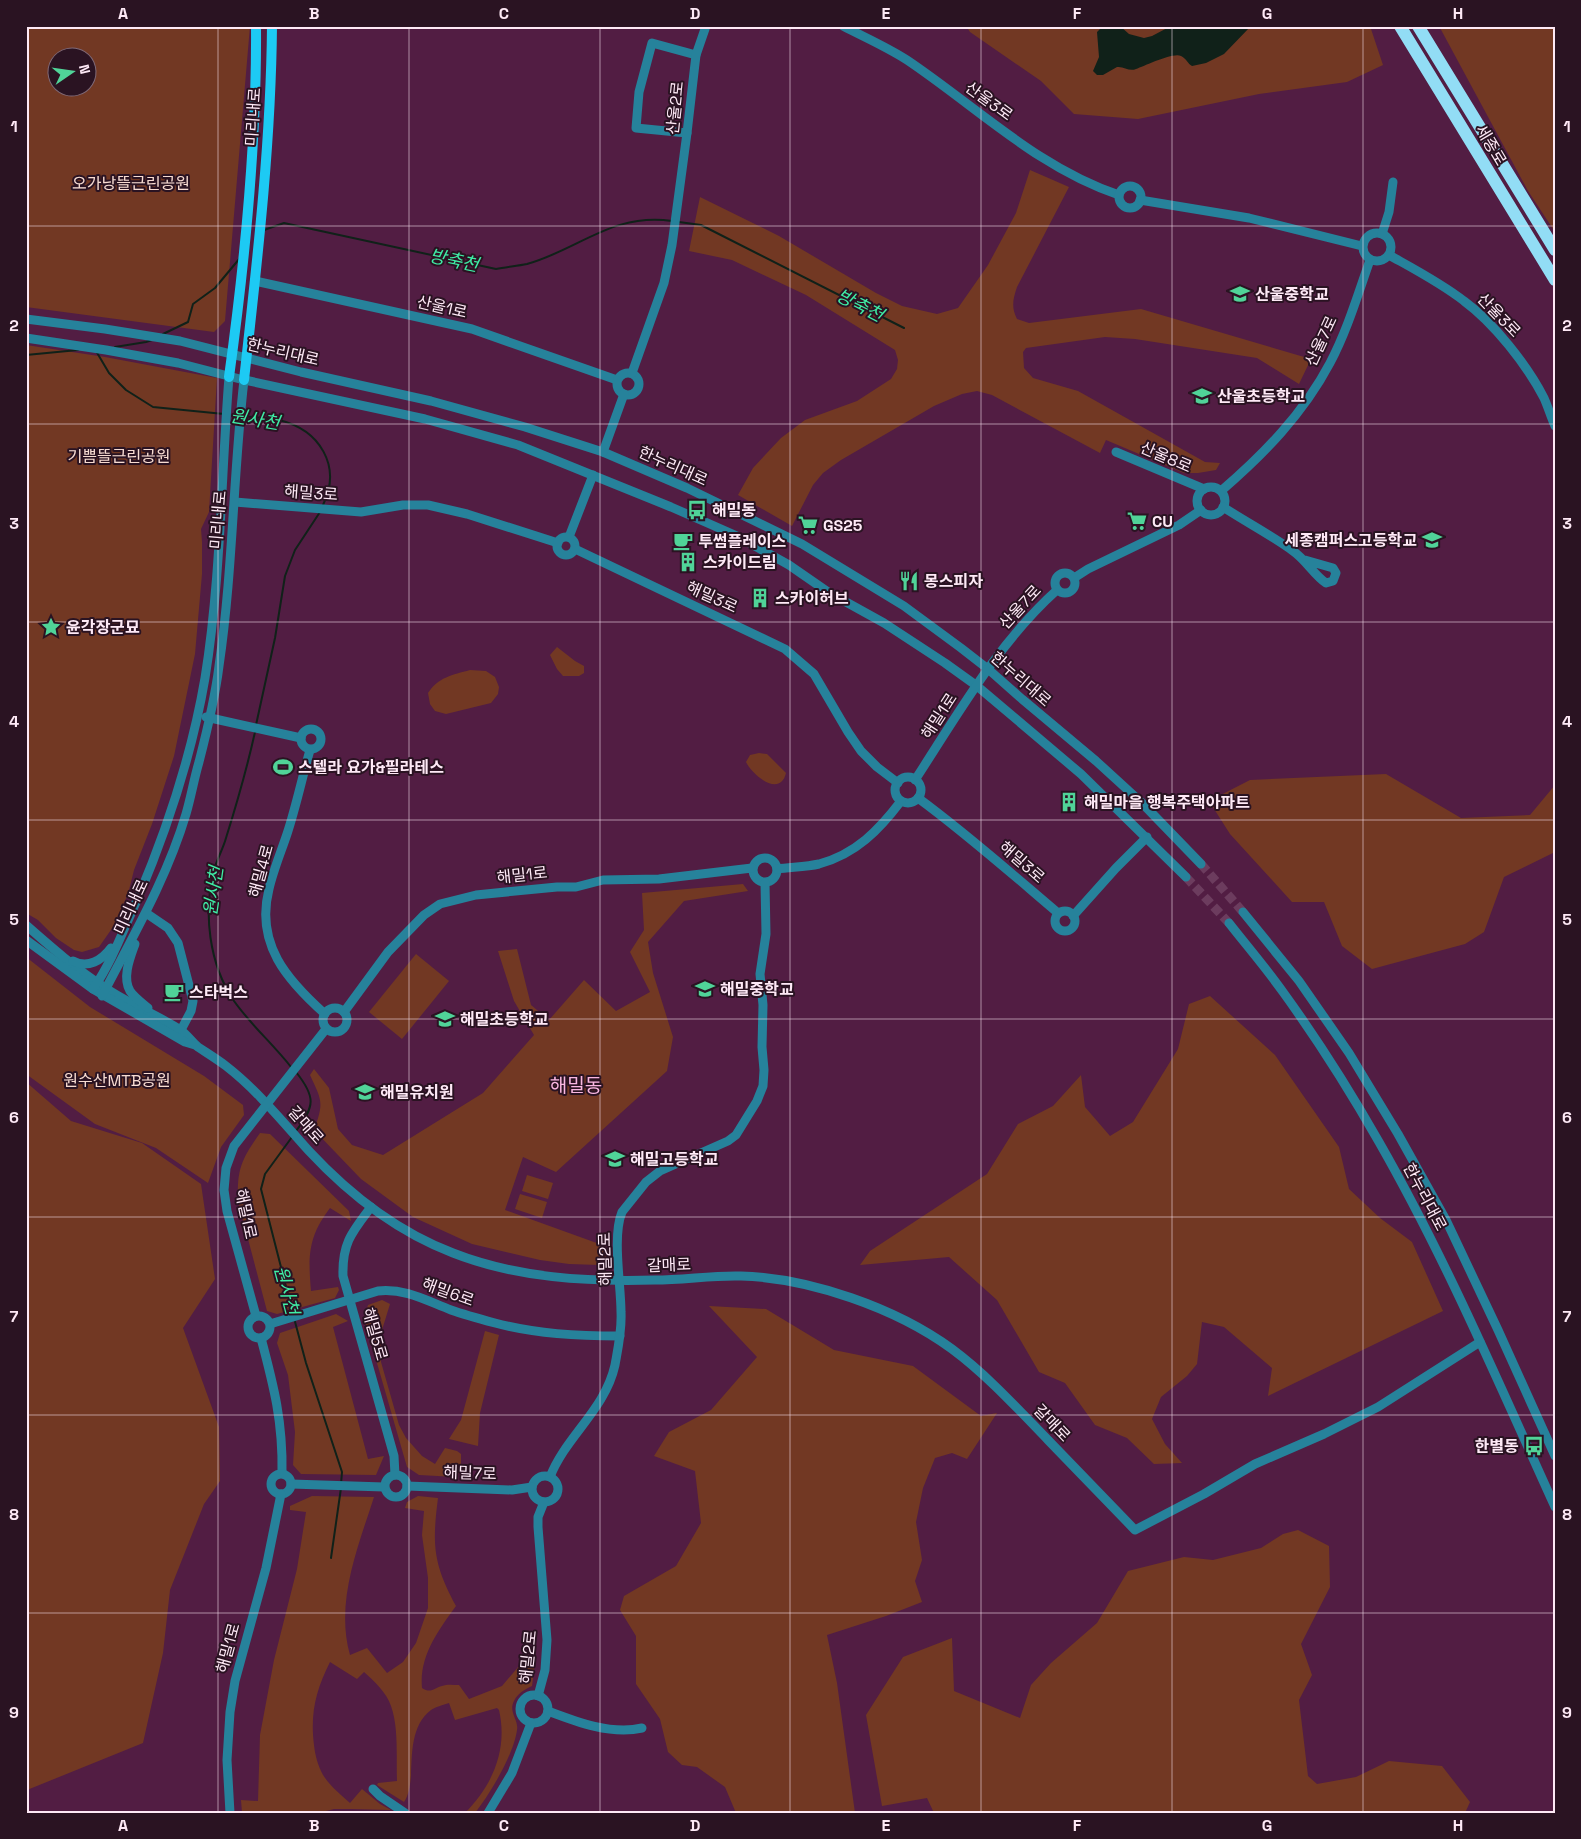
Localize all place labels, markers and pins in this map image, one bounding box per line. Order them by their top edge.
school or university icon: 산울중학교 [1229,283,1251,305]
place label: 산울중학교 [1255,284,1329,305]
school or university icon: 산울초등학교 [1191,385,1213,407]
place label: 산울초등학교 [1217,386,1306,407]
bus stop icon: 해밀동 [686,499,708,521]
place label: 해밀동 [712,500,756,521]
supermarket icon: CU [1126,510,1148,532]
place label: CU [1152,511,1173,532]
supermarket icon: GS25 [797,514,819,536]
place label: GS25 [823,515,863,536]
school or university icon: 세종캠퍼스고등학교 [1421,529,1443,551]
cafe icon: 투썸플레이스 [672,530,694,552]
place label: 세종캠퍼스고등학교 [1285,530,1417,551]
place label: 투썸플레이스 [698,531,787,552]
building icon: 스카이드림 [677,551,699,573]
place label: 스카이드림 [703,552,777,573]
restaurant icon: 몽스피자 [898,570,920,592]
place label: 몽스피자 [924,571,983,592]
building icon: 스카이허브 [749,587,771,609]
place label: 스카이허브 [775,588,849,609]
place icon: 윤각장군묘 [40,616,62,638]
place label: 윤각장군묘 [66,617,140,638]
sports icon: 스텔라 요가&필라테스 [272,756,294,778]
place label: 스텔라 요가&필라테스 [298,757,444,778]
building icon: 해밀마을 행복주택아파트 [1058,791,1080,813]
place label: 해밀마을 행복주택아파트 [1084,792,1250,813]
school or university icon: 해밀중학교 [694,978,716,1000]
place label: 해밀중학교 [720,979,794,1000]
cafe icon: 스타벅스 [163,981,185,1003]
place label: 스타벅스 [189,982,248,1003]
school or university icon: 해밀초등학교 [434,1008,456,1030]
place label: 해밀초등학교 [460,1009,549,1030]
school or university icon: 해밀유치원 [354,1081,376,1103]
place label: 해밀유치원 [380,1082,454,1103]
school or university icon: 해밀고등학교 [604,1148,626,1170]
place label: 해밀고등학교 [630,1149,719,1170]
bus stop icon: 한별동 [1523,1435,1545,1457]
place label: 한별동 [1475,1436,1519,1457]

